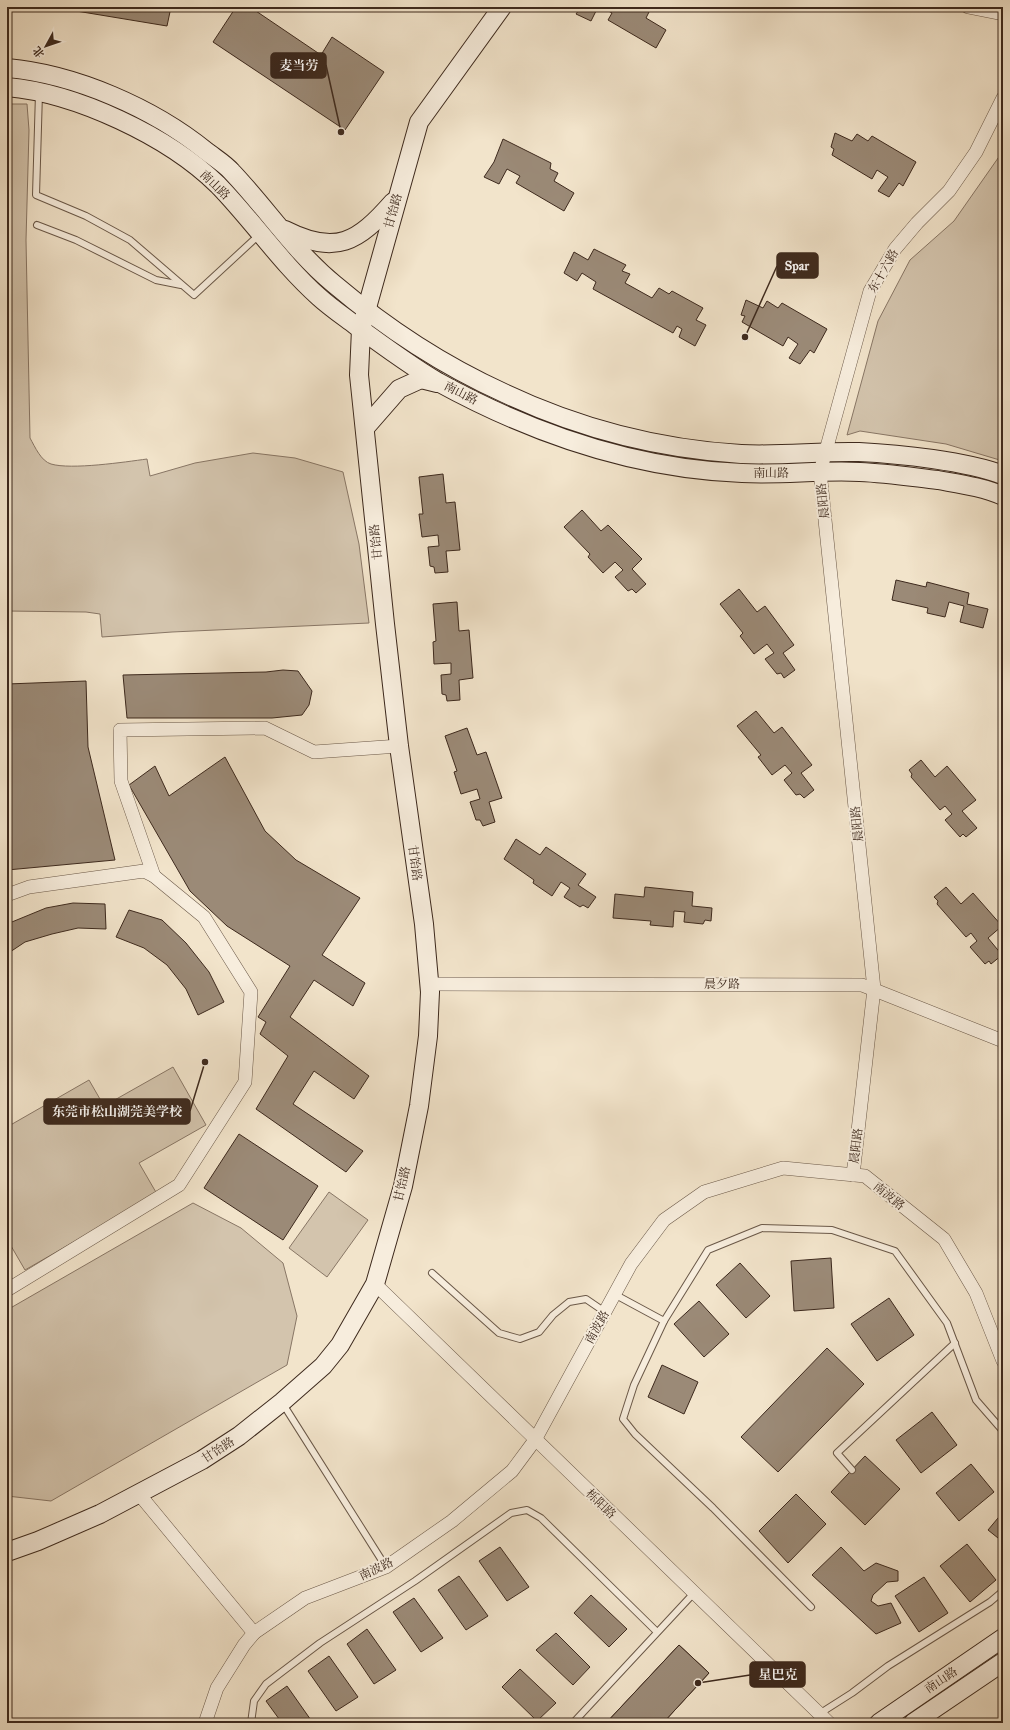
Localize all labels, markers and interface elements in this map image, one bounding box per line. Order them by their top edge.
north arrow [26,26,66,66]
text: 北 [30,44,47,60]
callout: 麦当劳 [271,53,326,78]
text: 麦当劳 [279,58,319,74]
street label: 南山路 [197,167,233,203]
street label: 甘饴路 [381,192,405,230]
street label: 东十六路 [865,247,901,295]
callout: Spar [777,253,818,278]
text: Spar [785,258,810,274]
street label: 南山路 [442,379,480,407]
street label: 南山路 [753,466,789,480]
street label: 晨阳路 [814,482,832,520]
street label: 甘饴路 [367,523,385,561]
street label: 晨阳路 [848,805,866,843]
street label: 甘饴路 [406,844,424,882]
street label: 晨夕路 [704,977,740,991]
callout: 东莞市松山湖莞美学校 [44,1099,190,1124]
text: 东莞市松山湖莞美学校 [52,1104,182,1120]
street label: 晨阳路 [847,1127,865,1165]
street label: 甘饴路 [391,1165,413,1203]
street label: 南波路 [871,1179,907,1213]
street label: 南波路 [582,1308,612,1346]
street label: 甘饴路 [199,1434,237,1466]
street label: 栎阳路 [583,1486,619,1522]
street label: 南波路 [357,1555,395,1583]
callout: 星巴克 [750,1662,805,1687]
street label: 南山路 [922,1664,960,1696]
text: 星巴克 [758,1667,798,1683]

